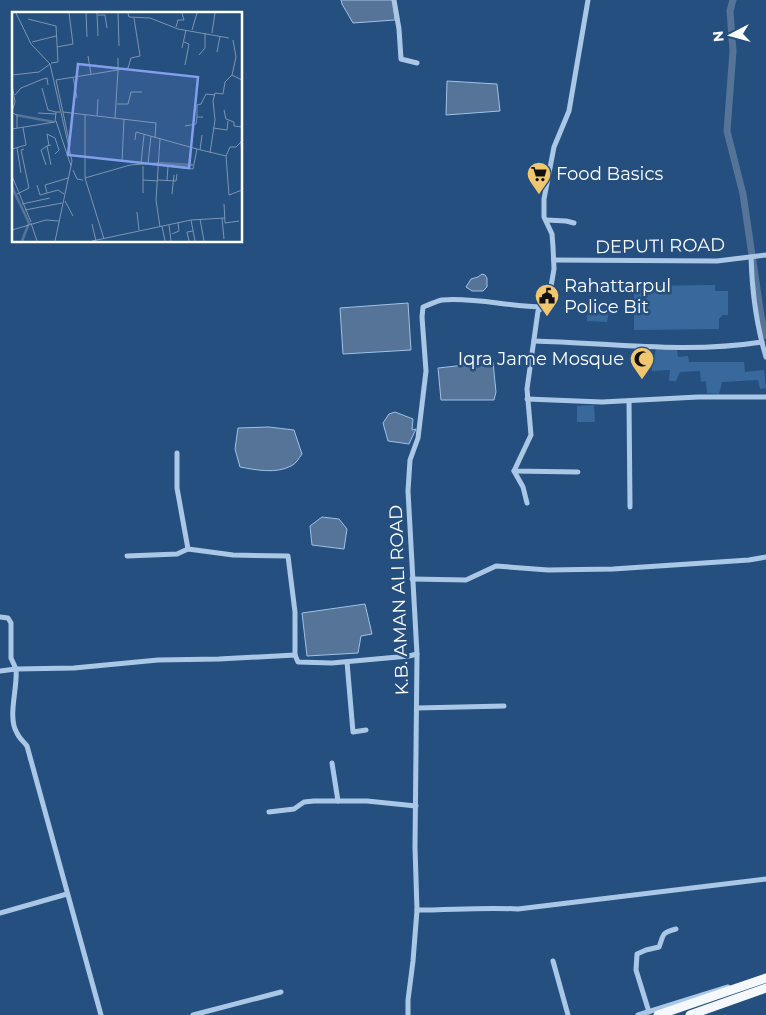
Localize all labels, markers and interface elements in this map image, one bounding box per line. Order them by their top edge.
north arrow [706,10,756,60]
inset map [12,12,242,242]
text: N [709,30,728,43]
supermarket icon: Food Basics [526,161,552,195]
place label: Food Basics [556,163,664,185]
street label: DEPUTI ROAD [595,234,725,258]
place label: Rahattarpul Police Bit [564,275,671,318]
public building icon: Rahattarpul Police Bit [534,283,560,317]
mosque icon: Iqra Jame Mosque [629,346,655,380]
place label: Iqra Jame Mosque [458,348,624,370]
street label: K.B. AMAN ALI ROAD [385,504,413,696]

